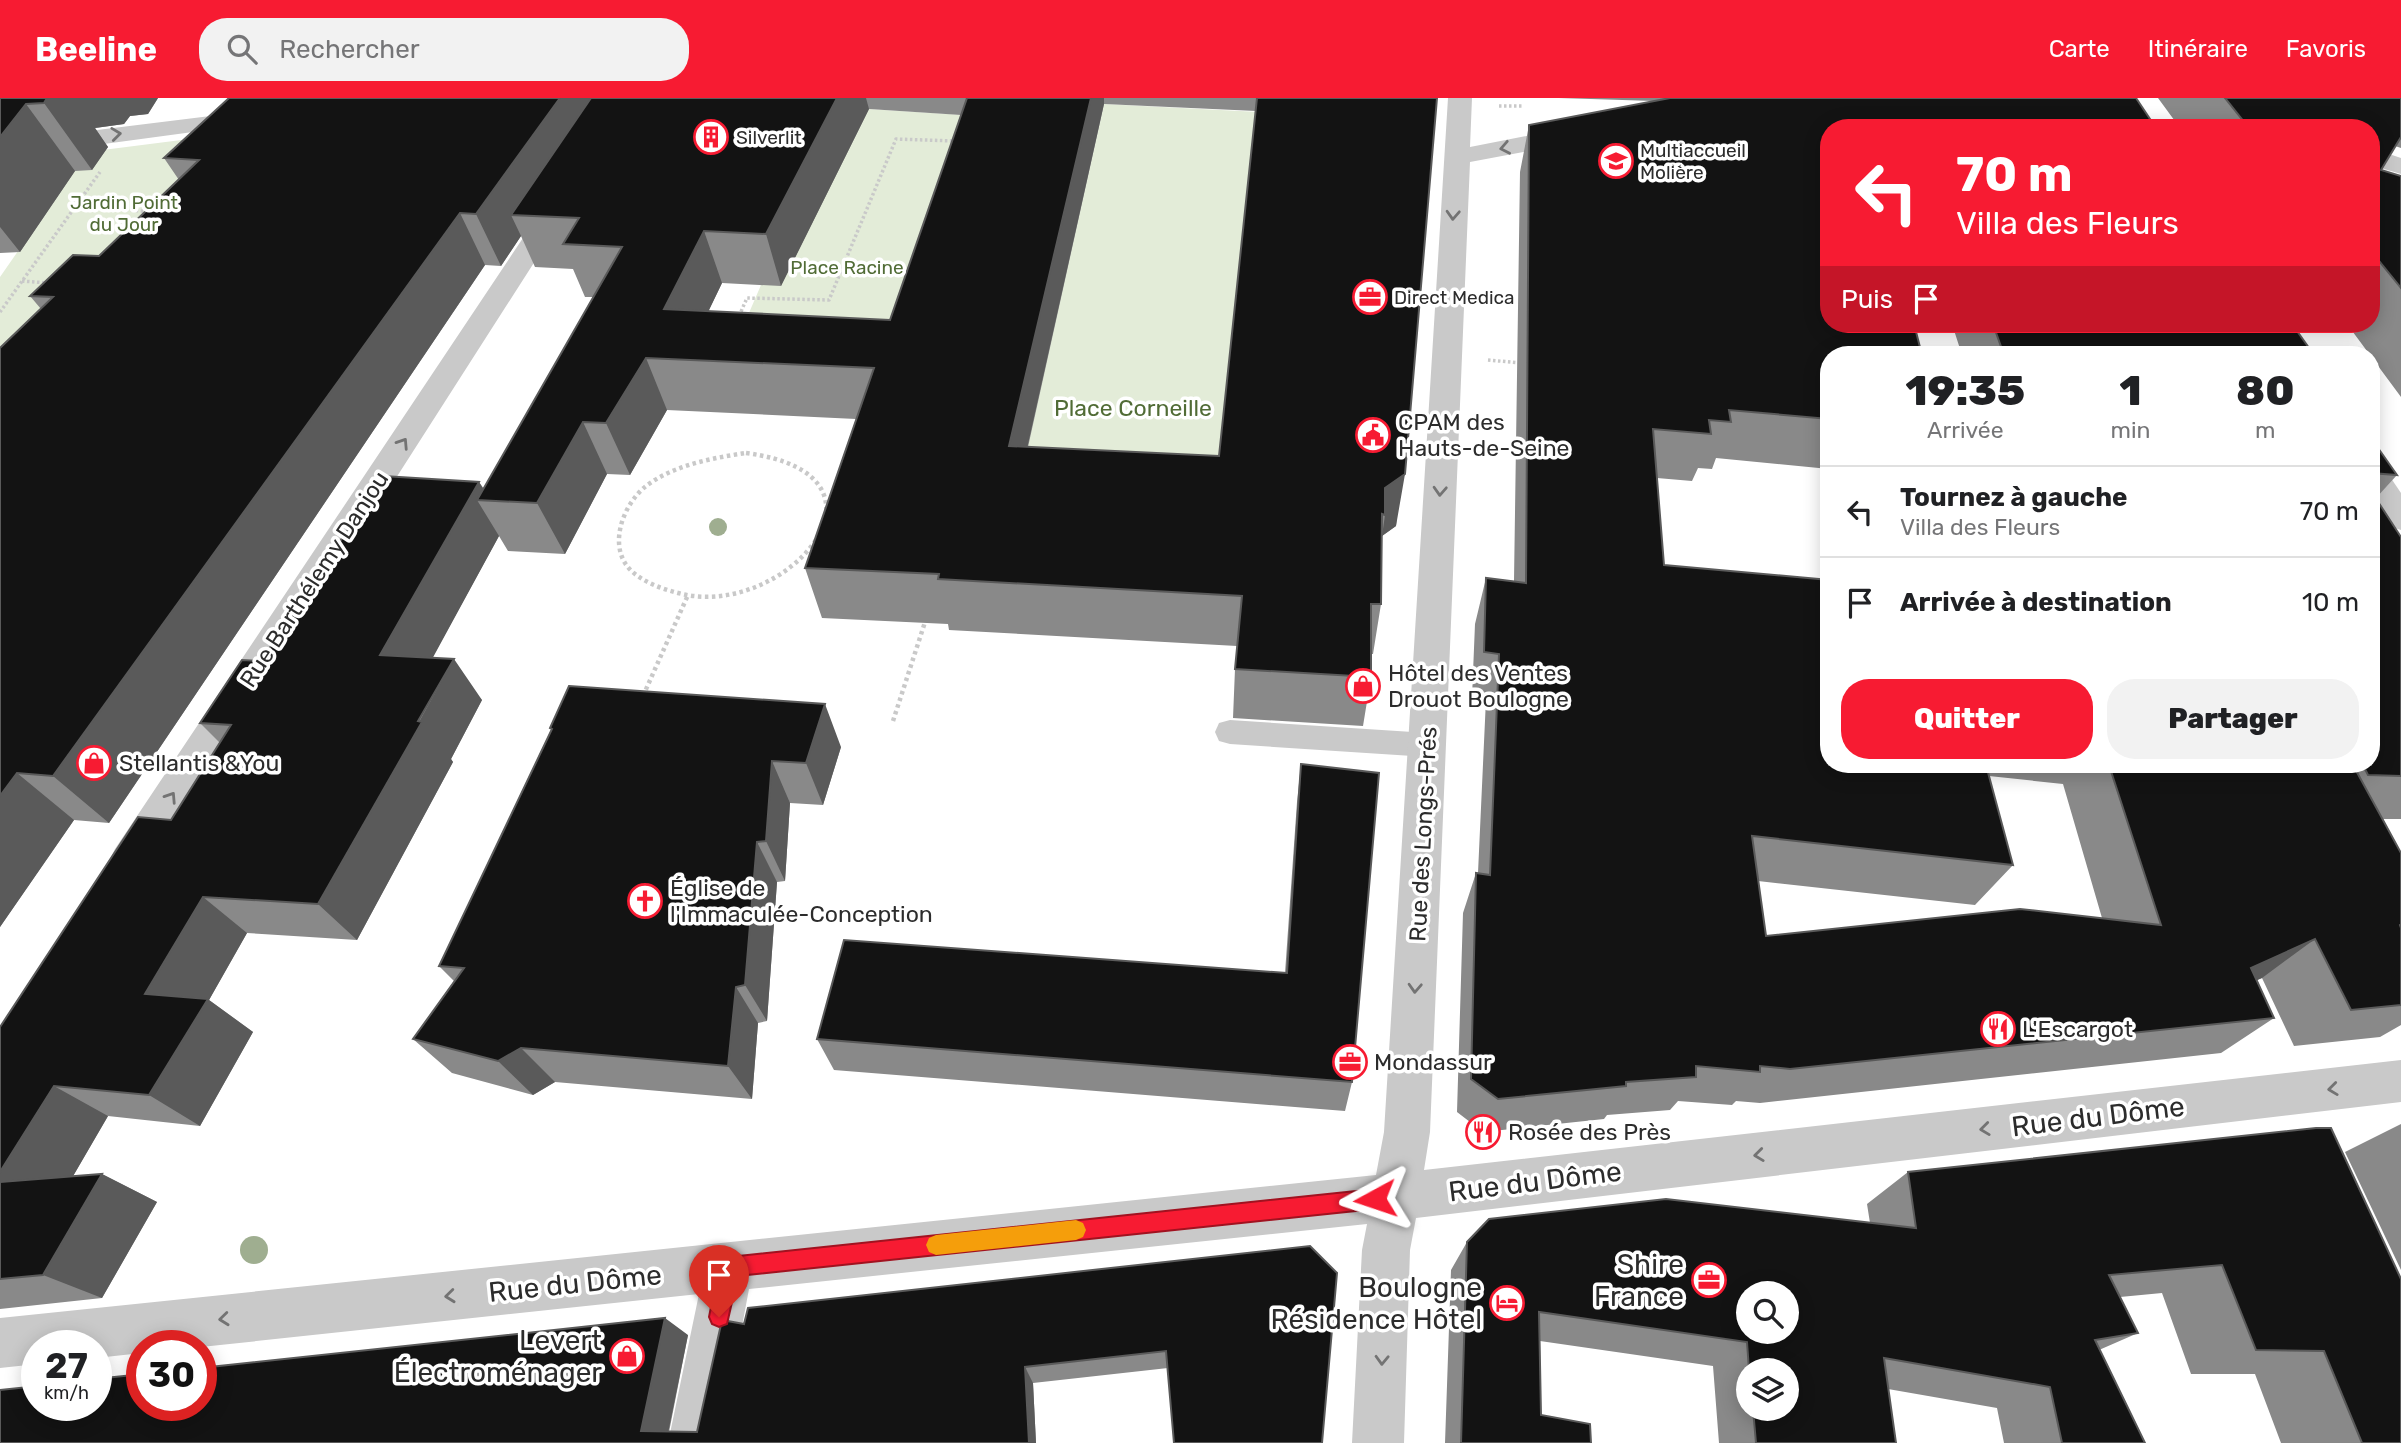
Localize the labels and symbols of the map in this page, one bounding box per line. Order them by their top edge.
building icon: Silverlit [692,118,730,156]
place label: Silverlit [736,126,802,149]
one-way arrow [110,127,122,142]
place label: Multiaccueil Molière [1640,139,1746,184]
one-way arrow [1499,140,1511,155]
school or university icon: Multiaccueil Molière [1597,142,1635,180]
park label: Jardin Point du Jour [70,191,179,236]
one-way arrow [1446,210,1461,221]
park label: Place Racine [790,256,904,279]
office icon: Direct Medica [1351,278,1389,316]
place label: Direct Medica [1394,286,1515,309]
park label: Place Corneille [1054,394,1212,422]
place label: CPAM des Hauts-de-Seine [1398,408,1569,462]
public building icon: CPAM des Hauts-de-Seine [1354,416,1392,454]
one-way arrow [394,437,407,450]
street label: Rue Barthélemy Danjou [234,466,394,692]
one-way arrow [1433,486,1448,497]
place label: Hôtel des Ventes Drouot Boulogne [1388,659,1569,713]
shop icon: Hôtel des Ventes Drouot Boulogne [1344,667,1382,705]
street label: Rue des Longs-Prés [1403,726,1443,942]
shop icon: Stellantis &You [75,744,113,782]
place label: Stellantis &You [119,749,279,777]
one-way arrow [163,792,176,805]
place label: Église de l'Immaculée-Conception [670,874,933,928]
church icon: Église de l'Immaculée-Conception [626,882,664,920]
one-way arrow [1407,982,1422,993]
restaurant icon: L'Escargot [1979,1010,2017,1048]
place label: L'Escargot [2022,1015,2133,1043]
office icon: Mondassur [1331,1043,1369,1081]
place label: Mondassur [1374,1048,1492,1076]
one-way arrow [2327,1081,2339,1096]
street label: Rue du Dôme [2010,1090,2186,1143]
restaurant icon: Rosée des Près [1464,1113,1502,1151]
place label: Rosée des Près [1508,1118,1671,1146]
one-way arrow [1980,1121,1991,1136]
one-way arrow [1754,1147,1765,1162]
street label: Rue du Dôme [1447,1155,1623,1208]
position arrow [1338,1162,1412,1236]
pin [689,1245,749,1317]
place label: Shire France [1594,1248,1684,1313]
street label: Rue du Dôme [487,1258,663,1309]
office icon: Shire France [1690,1261,1728,1299]
place label: Boulogne Résidence Hôtel [1270,1271,1482,1336]
hotel icon: Boulogne Résidence Hôtel [1488,1284,1526,1322]
one-way arrow [444,1288,455,1303]
one-way arrow [218,1312,229,1327]
place label: Levert Électroménager [394,1324,602,1389]
speed limit sign: 30 [126,1330,217,1421]
shop icon: Levert Électroménager [608,1337,646,1375]
one-way arrow [1374,1355,1389,1366]

